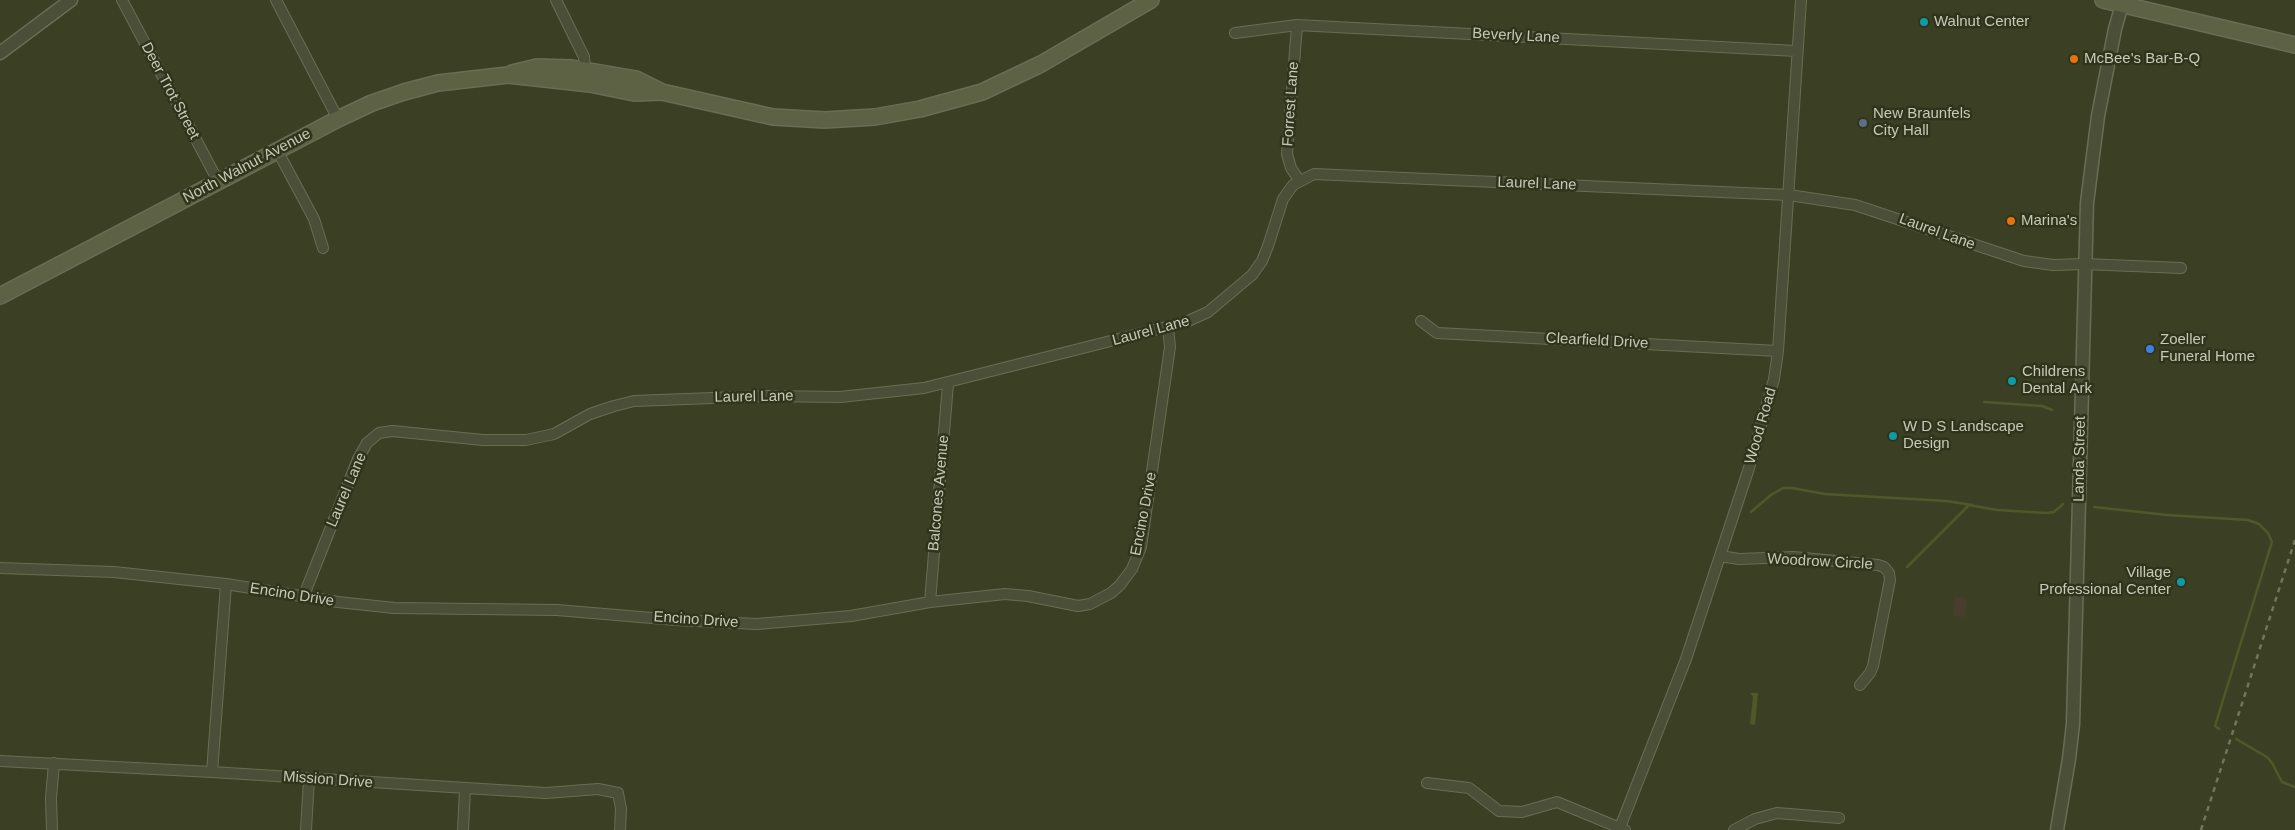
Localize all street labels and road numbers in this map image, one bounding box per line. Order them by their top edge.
street label: Beverly Lane [1472,25,1560,47]
street label: Deer Trot Street [137,40,203,142]
street label: Forrest Lane [1279,61,1303,147]
street label: North Walnut Avenue [180,125,314,207]
street label: Laurel Lane [1497,174,1577,194]
street label: Laurel Lane [1897,210,1977,254]
street label: Laurel Lane [1110,312,1192,350]
street label: Clearfield Drive [1545,329,1649,353]
street label: Wood Road [1741,386,1781,466]
street label: Laurel Lane [714,387,794,407]
street label: Landa Street [2070,416,2090,502]
street label: Balcones Avenue [925,434,953,552]
street label: Laurel Lane [323,450,371,530]
street label: Encino Drive [1127,471,1161,557]
street label: Woodrow Circle [1767,550,1873,574]
street label: Encino Drive [249,579,335,611]
street label: Encino Drive [653,608,739,632]
street label: Mission Drive [282,768,374,792]

